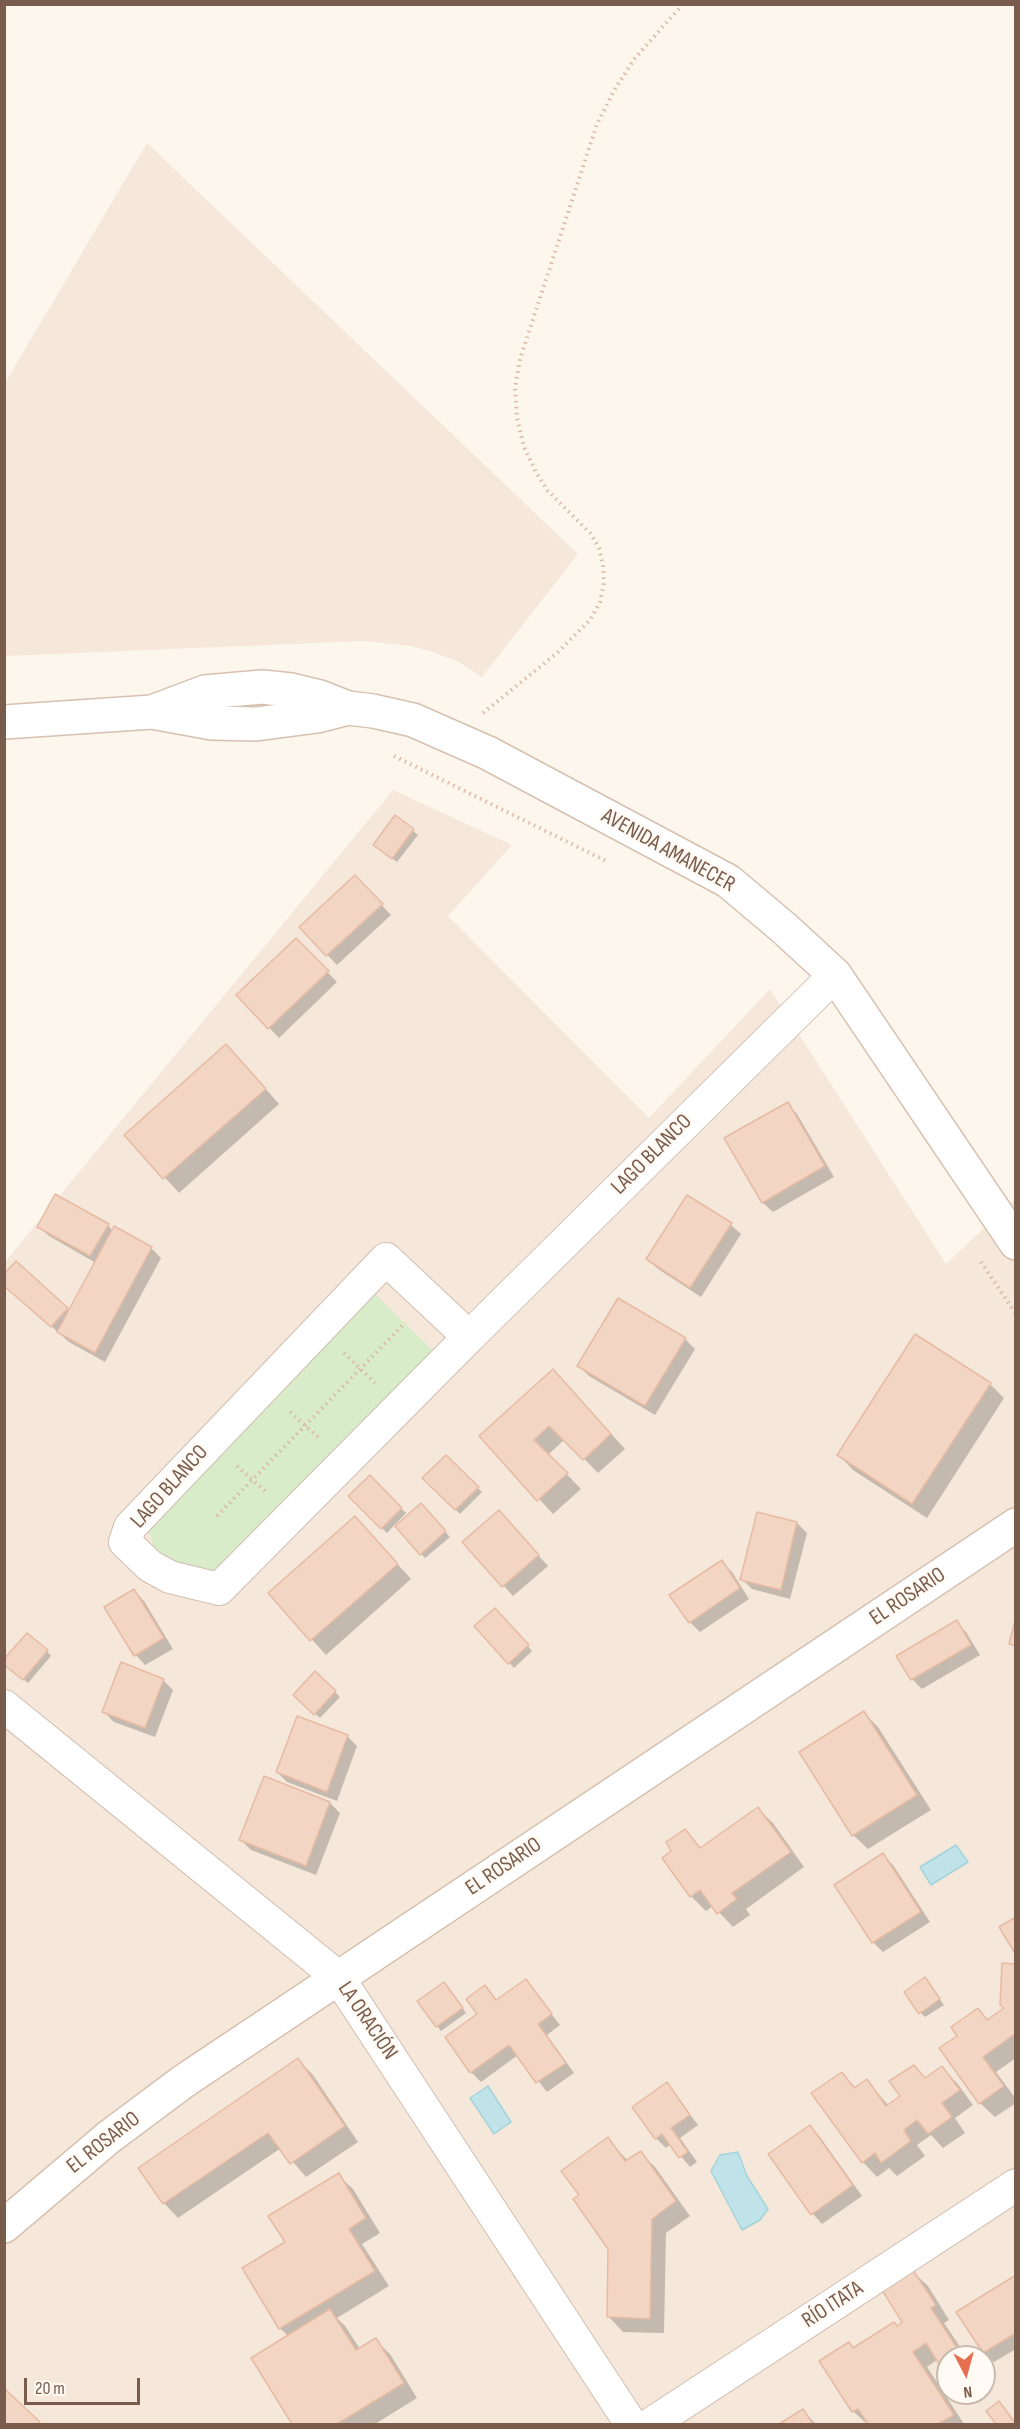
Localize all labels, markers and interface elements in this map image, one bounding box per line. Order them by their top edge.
street label: AVENIDA AMANECER [597,803,739,899]
street label: LAGO BLANCO [606,1109,698,1201]
street label: LAGO BLANCO [126,1440,214,1534]
street label: EL ROSARIO [865,1562,951,1632]
street label: EL ROSARIO [461,1832,547,1902]
street label: LA ORACIÓN [331,1977,403,2065]
street label: EL ROSARIO [62,2106,146,2180]
street label: RÍO ITATA [798,2276,868,2334]
north arrow [936,2345,996,2405]
scale bar [27,2366,142,2404]
text: 20 m [35,2378,65,2399]
text: N [962,2382,973,2401]

